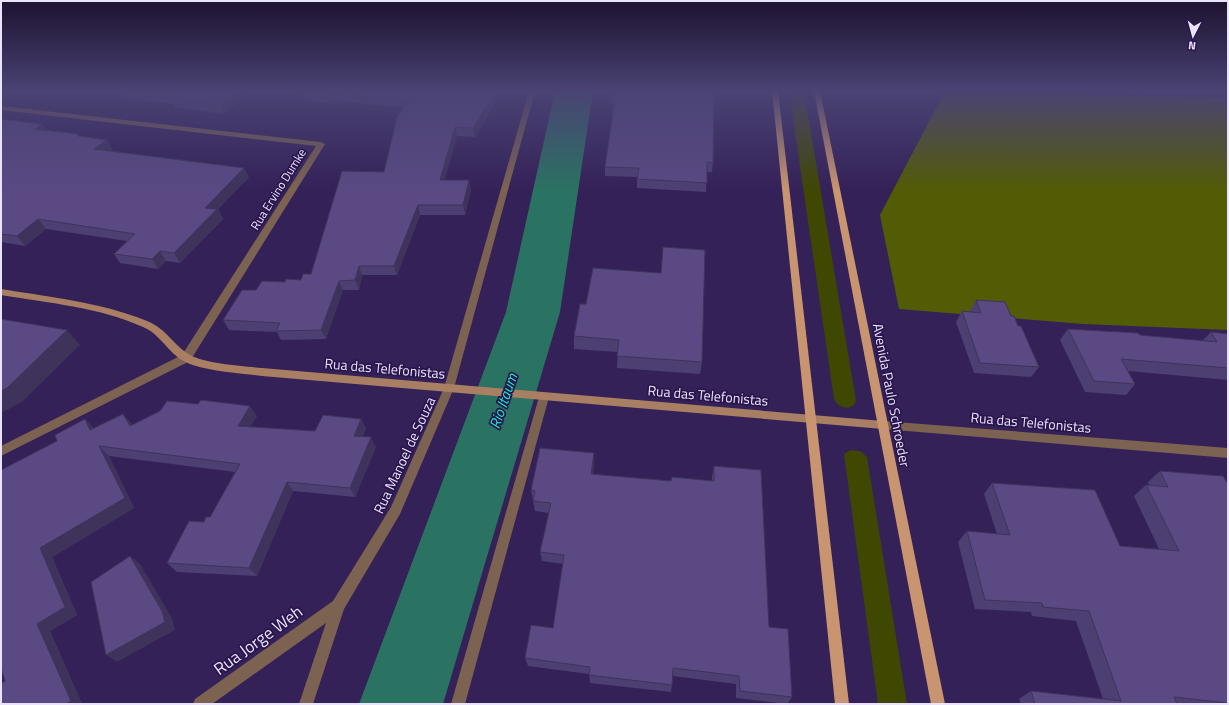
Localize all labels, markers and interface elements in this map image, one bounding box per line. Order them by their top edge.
north arrow [1173,16,1213,56]
text: N [1187,38,1197,54]
street label: Rua Ervino Dumke [245,145,311,233]
street label: Avenida Paulo Schroeder [868,321,916,469]
street label: Rua das Telefonistas [324,352,446,384]
water label: Rio Itaum [483,370,523,432]
street label: Rua das Telefonistas [647,379,769,411]
street label: Rua Manoel de Souza [368,393,440,517]
street label: Rua das Telefonistas [970,406,1092,438]
street label: Rua Jorge Weh [208,599,308,681]

